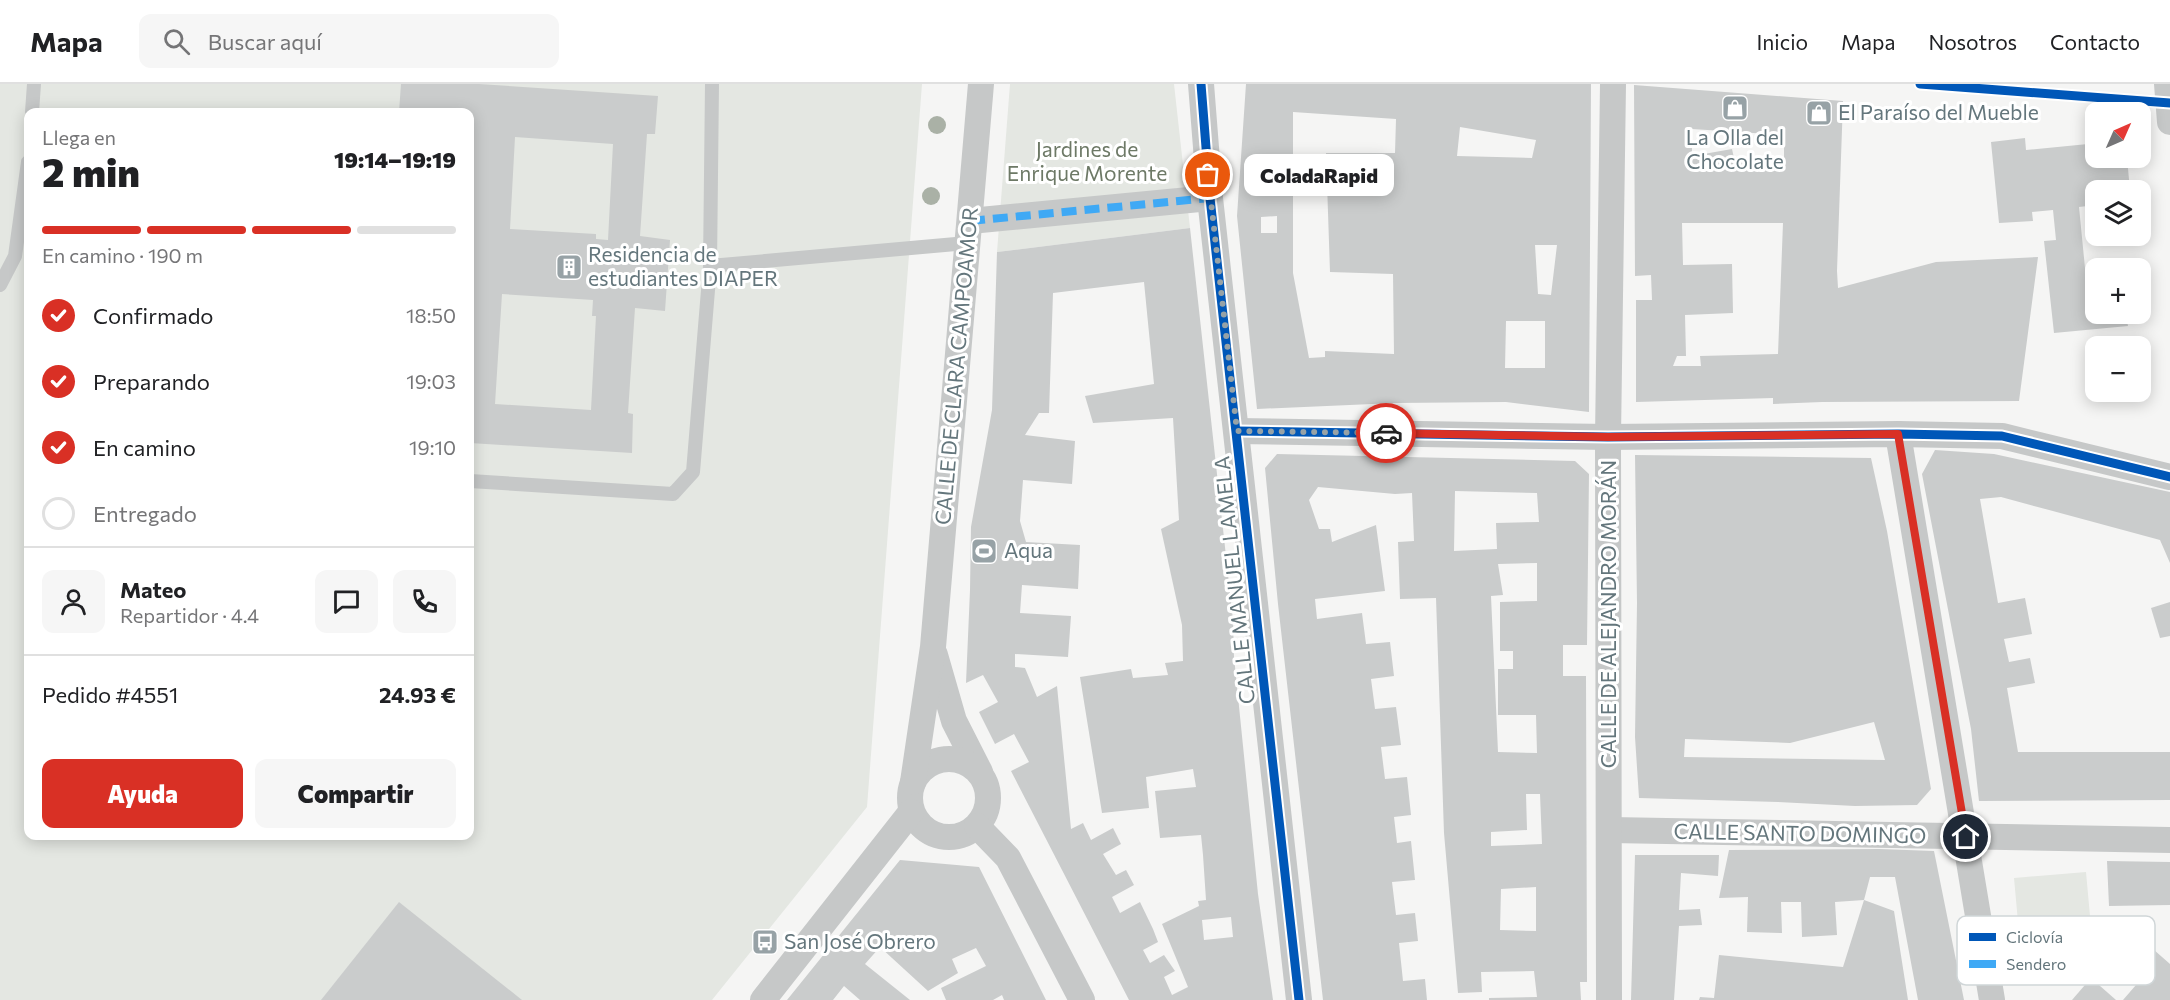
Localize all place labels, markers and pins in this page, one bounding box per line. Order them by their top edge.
shop icon: La Olla del Chocolate [1720,93,1750,123]
shop icon: El Paraíso del Mueble [1804,98,1834,128]
place label: El Paraíso del Mueble [1838,99,2039,124]
place label: La Olla del Chocolate [1686,124,1784,173]
pin [1182,149,1233,200]
callout: ColadaRapid [1244,154,1394,196]
place label: Residencia de estudiantes DIAPER [588,241,778,290]
building icon: Residencia de estudiantes DIAPER [554,252,584,282]
sports icon: Aqua [969,536,999,566]
place label: Aqua [1004,537,1053,562]
pin [1940,811,1991,862]
bus stop icon: San José Obrero [750,927,780,957]
place label: San José Obrero [784,928,936,953]

